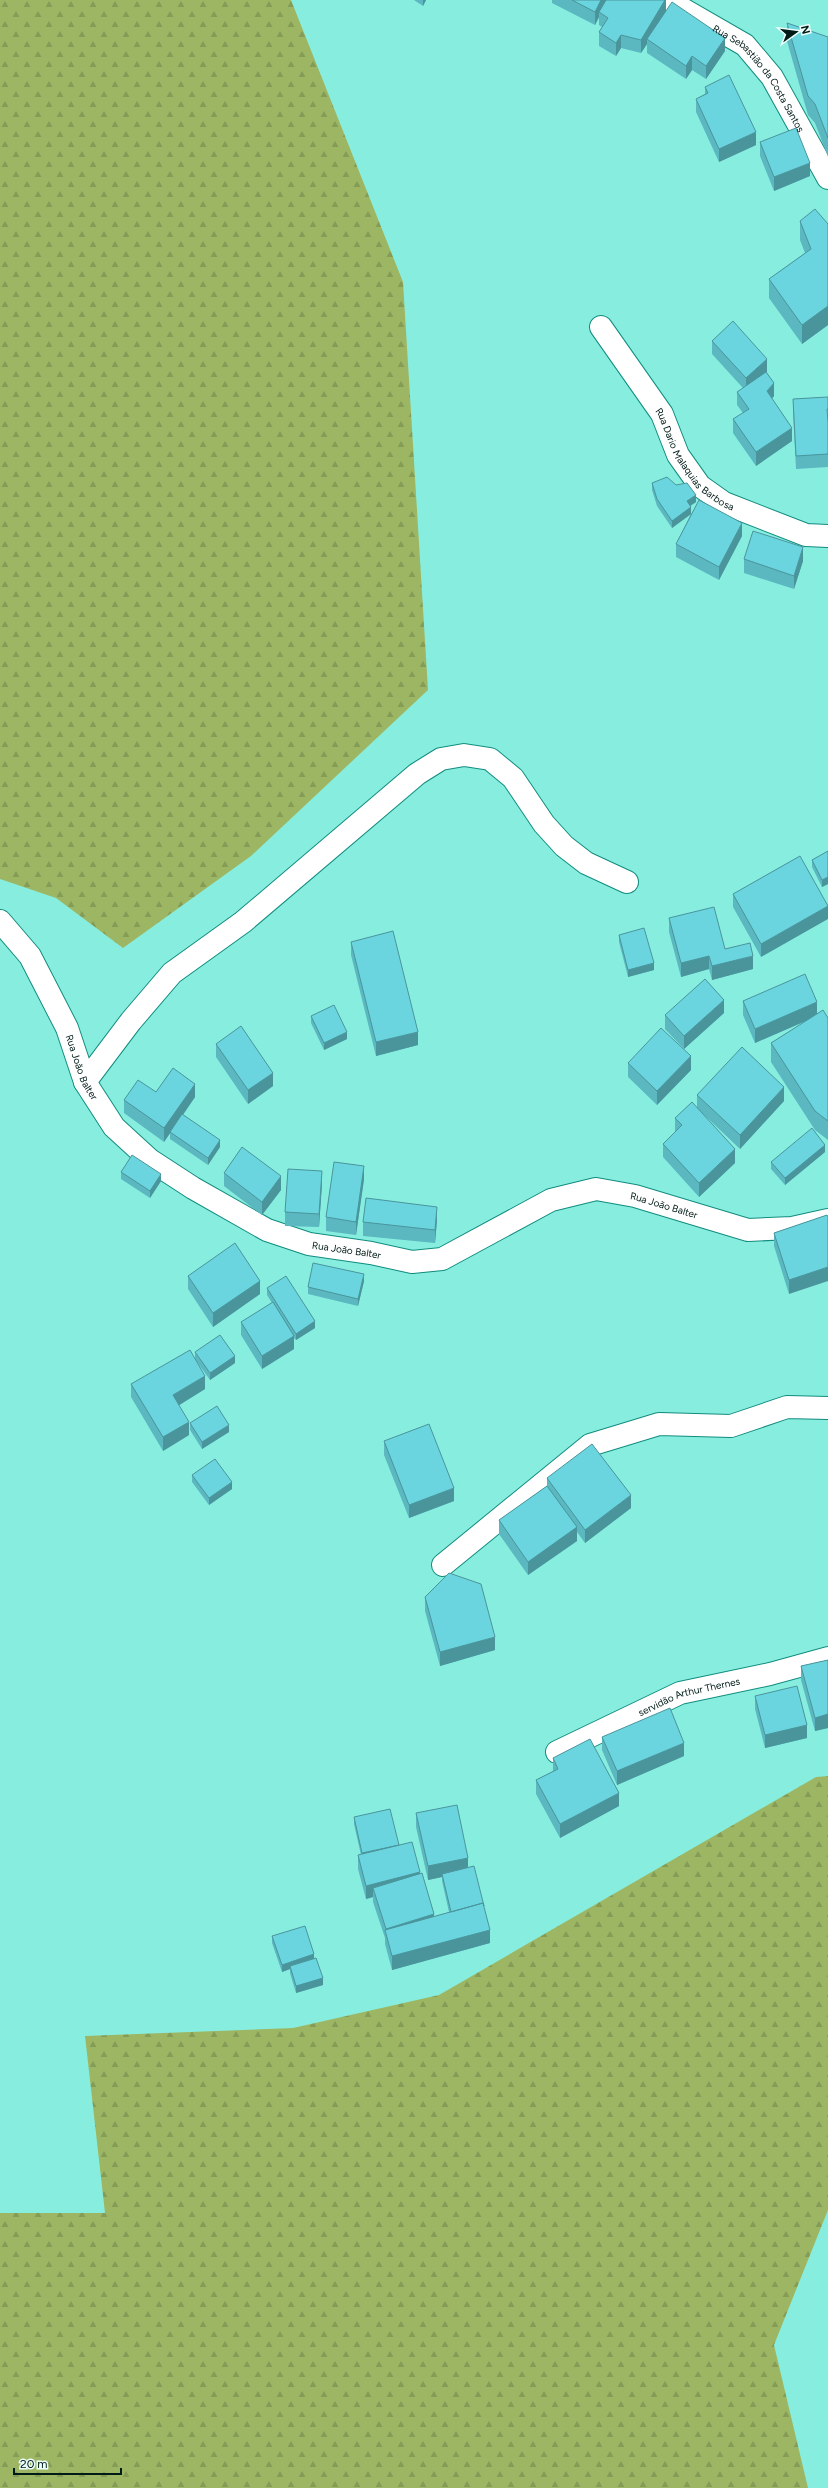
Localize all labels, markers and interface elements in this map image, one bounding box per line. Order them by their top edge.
north arrow [776,12,816,52]
street label: Rua Sebastião da Costa Santos [711,21,808,135]
text: N [798,24,813,35]
street label: Rua Dario Malaquias Barbosa [653,405,736,513]
street label: Rua João Balter [63,1033,102,1103]
street label: Rua João Balter [629,1189,700,1221]
street label: Rua João Balter [311,1238,383,1262]
street label: servidão Arthur Thernes [636,1674,741,1719]
scale bar [14,2450,121,2476]
text: 20 m [20,2457,48,2471]

